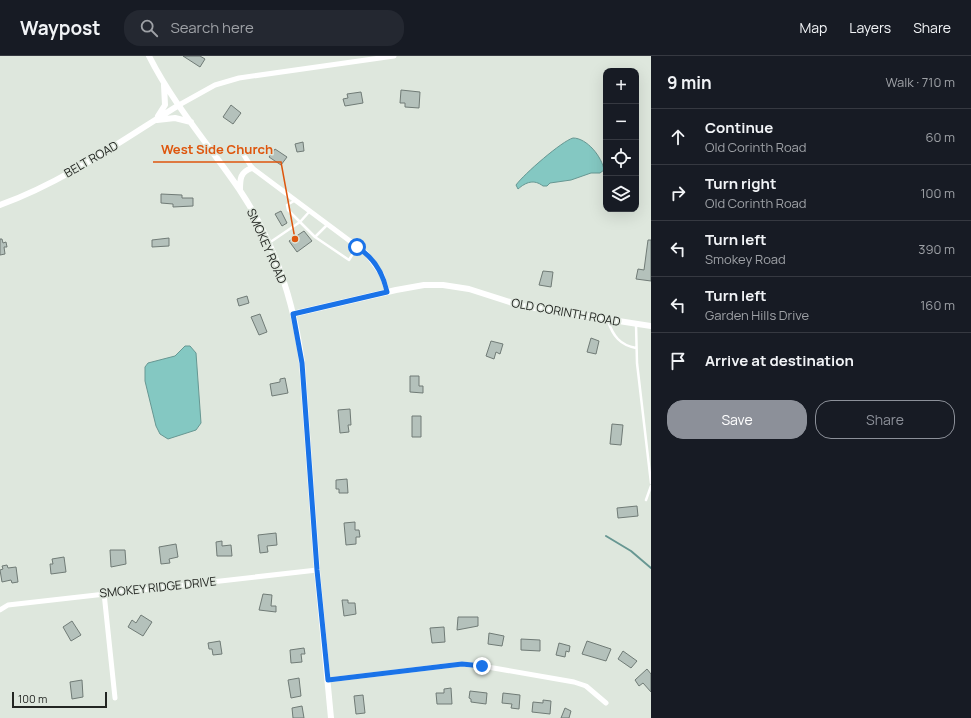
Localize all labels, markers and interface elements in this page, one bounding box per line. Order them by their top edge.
search box [124,10,404,46]
text: Waypost [20,15,100,41]
icon: search [138,17,160,39]
text: Search here [170,17,254,38]
text: Map [799,18,827,37]
text: Layers [849,18,891,37]
text: Share [913,18,951,37]
map controls [603,68,639,212]
button: + [603,68,639,104]
text: 9 min [667,71,712,94]
text: Walk · 710 m [885,73,955,91]
button: − [603,104,639,140]
text: Continue [705,117,773,138]
icon: ahead [667,126,689,148]
text: 60 m [925,128,955,146]
street label: BELT ROAD [61,137,121,181]
callout: West Side Church [153,137,281,162]
text: Old Corinth Road [705,138,807,156]
text: West Side Church [161,140,273,158]
button: locate [603,140,639,176]
text: Turn right [705,173,776,194]
button: layers [603,176,639,212]
icon: right [667,182,689,204]
text: 100 m [920,184,955,202]
text: Old Corinth Road [705,194,807,212]
street label: SMOKEY ROAD [243,206,291,286]
text: Turn left [705,229,767,250]
route start [348,238,366,256]
icon: left [667,238,689,260]
text: 390 m [918,240,955,258]
text: Smokey Road [705,250,786,268]
text: Turn left [705,285,767,306]
street label: OLD CORINTH ROAD [510,294,622,330]
icon: left [667,294,689,316]
text: 160 m [920,296,955,314]
text: Garden Hills Drive [705,306,809,324]
icon: arrive [667,350,689,372]
text: Arrive at destination [705,350,854,371]
button: Save [667,400,807,439]
button: Share [815,400,955,439]
street label: SMOKEY RIDGE DRIVE [99,572,217,602]
route end [473,657,491,675]
scale bar [12,690,107,709]
text: 100 m [18,691,47,706]

